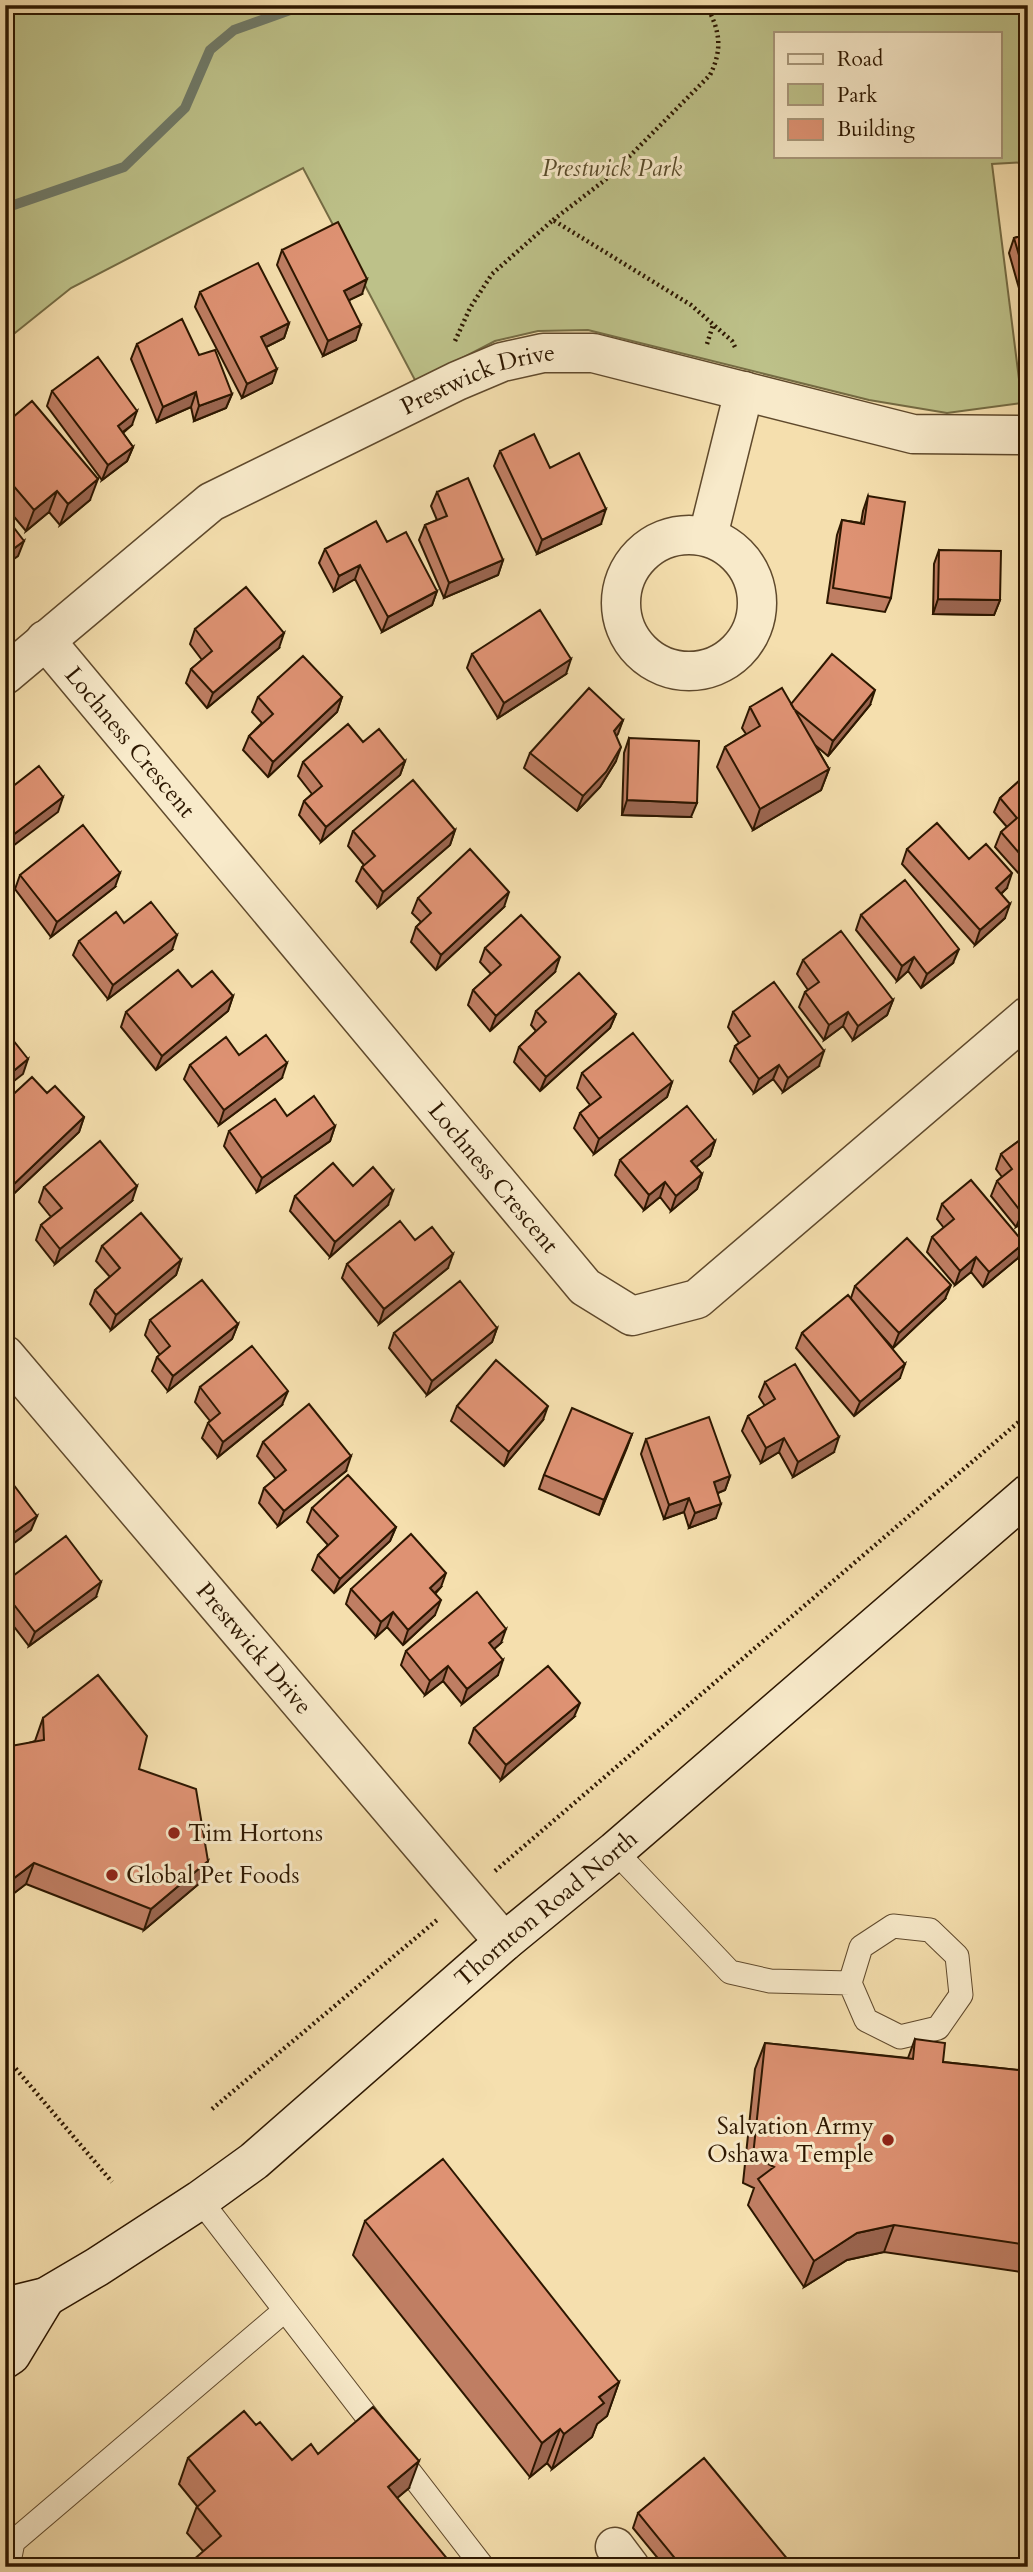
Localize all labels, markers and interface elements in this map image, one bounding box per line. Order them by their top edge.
legend [774,32,1002,158]
text: Road [837,45,883,74]
text: Park [837,81,878,110]
text: Building [837,115,915,144]
park label: Prestwick Park [542,152,682,185]
street label: Prestwick Drive [395,336,555,423]
street label: Lochness Crescent [57,659,203,825]
street label: Lochness Crescent [421,1095,567,1260]
street label: Prestwick Drive [189,1575,320,1721]
place label: Tim Hortons [188,1817,323,1850]
street label: Thornton Road North [447,1822,645,1994]
marker: Tim Hortons [166,1825,182,1841]
place label: Global Pet Foods [126,1859,299,1892]
marker: Global Pet Foods [104,1867,120,1883]
place label: Salvation Army Oshawa Temple [707,2110,874,2171]
marker: Salvation Army Oshawa Temple [880,2132,896,2148]

